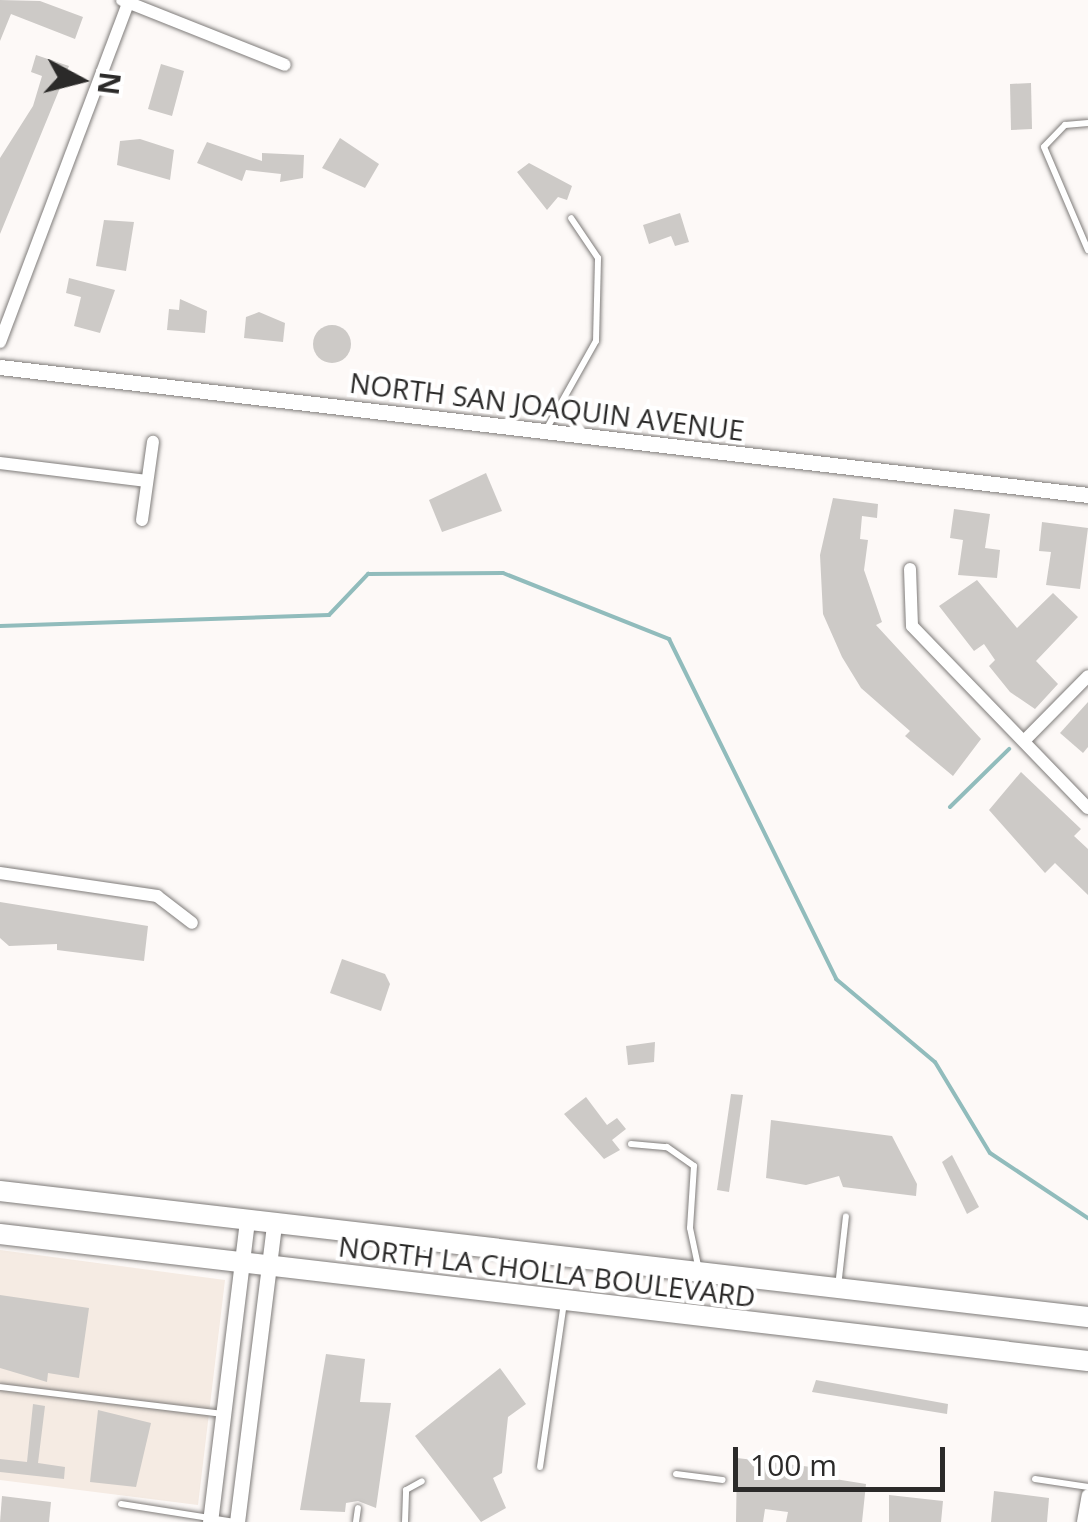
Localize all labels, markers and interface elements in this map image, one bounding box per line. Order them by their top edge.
north arrow [30,30,130,130]
text: N [90,70,130,97]
street label: NORTH SAN JOAQUIN AVENUE [348,365,746,447]
street label: NORTH LA CHOLLA BOULEVARD [337,1229,757,1313]
scale bar [738,1427,950,1489]
text: 100 m [750,1444,837,1485]

